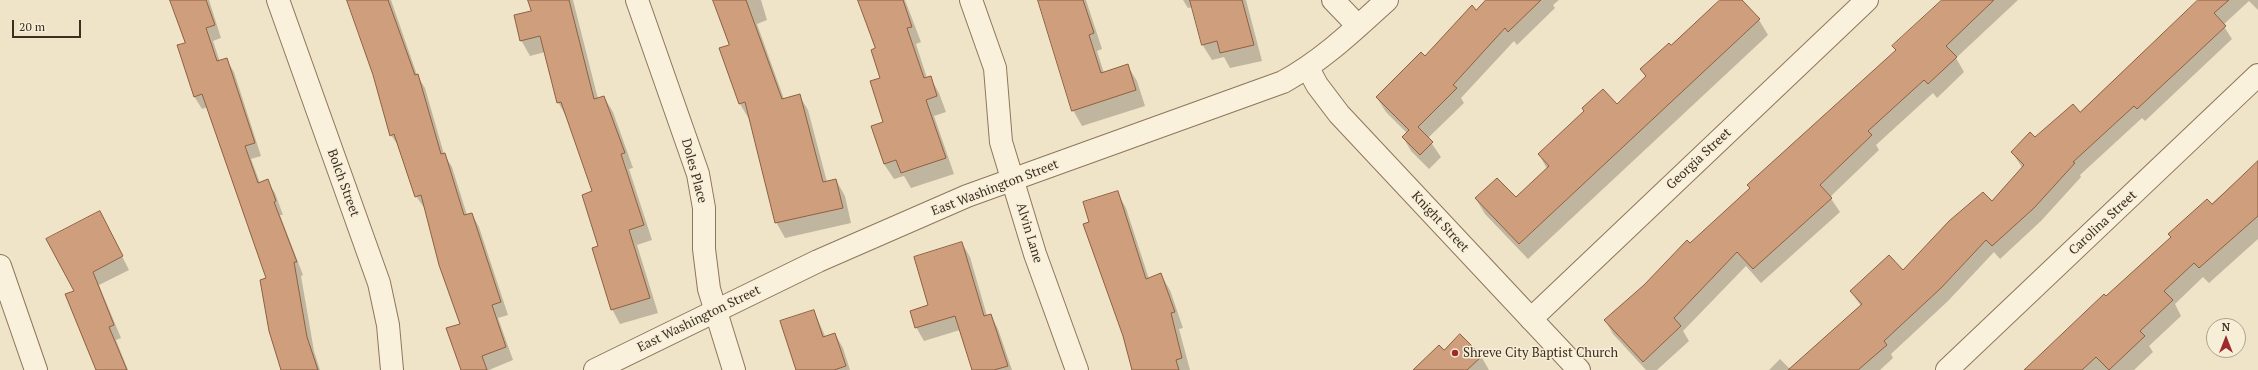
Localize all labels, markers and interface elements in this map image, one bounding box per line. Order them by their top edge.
scale bar [14,12,83,38]
text: 20 m [19,19,45,34]
street label: Georgia Street [1663,125,1735,193]
street label: Doles Place [678,137,710,205]
street label: Bolch Street [324,147,362,219]
street label: East Washington Street [929,157,1061,219]
street label: Knight Street [1408,188,1472,256]
street label: Carolina Street [2066,188,2140,258]
street label: Alvin Lane [1012,201,1046,265]
street label: East Washington Street [635,282,763,356]
north arrow [2206,318,2246,358]
text: N [2222,320,2230,334]
place label: Shreve City Baptist Church [1463,345,1618,361]
marker: Shreve City Baptist Church [1450,348,1460,358]

